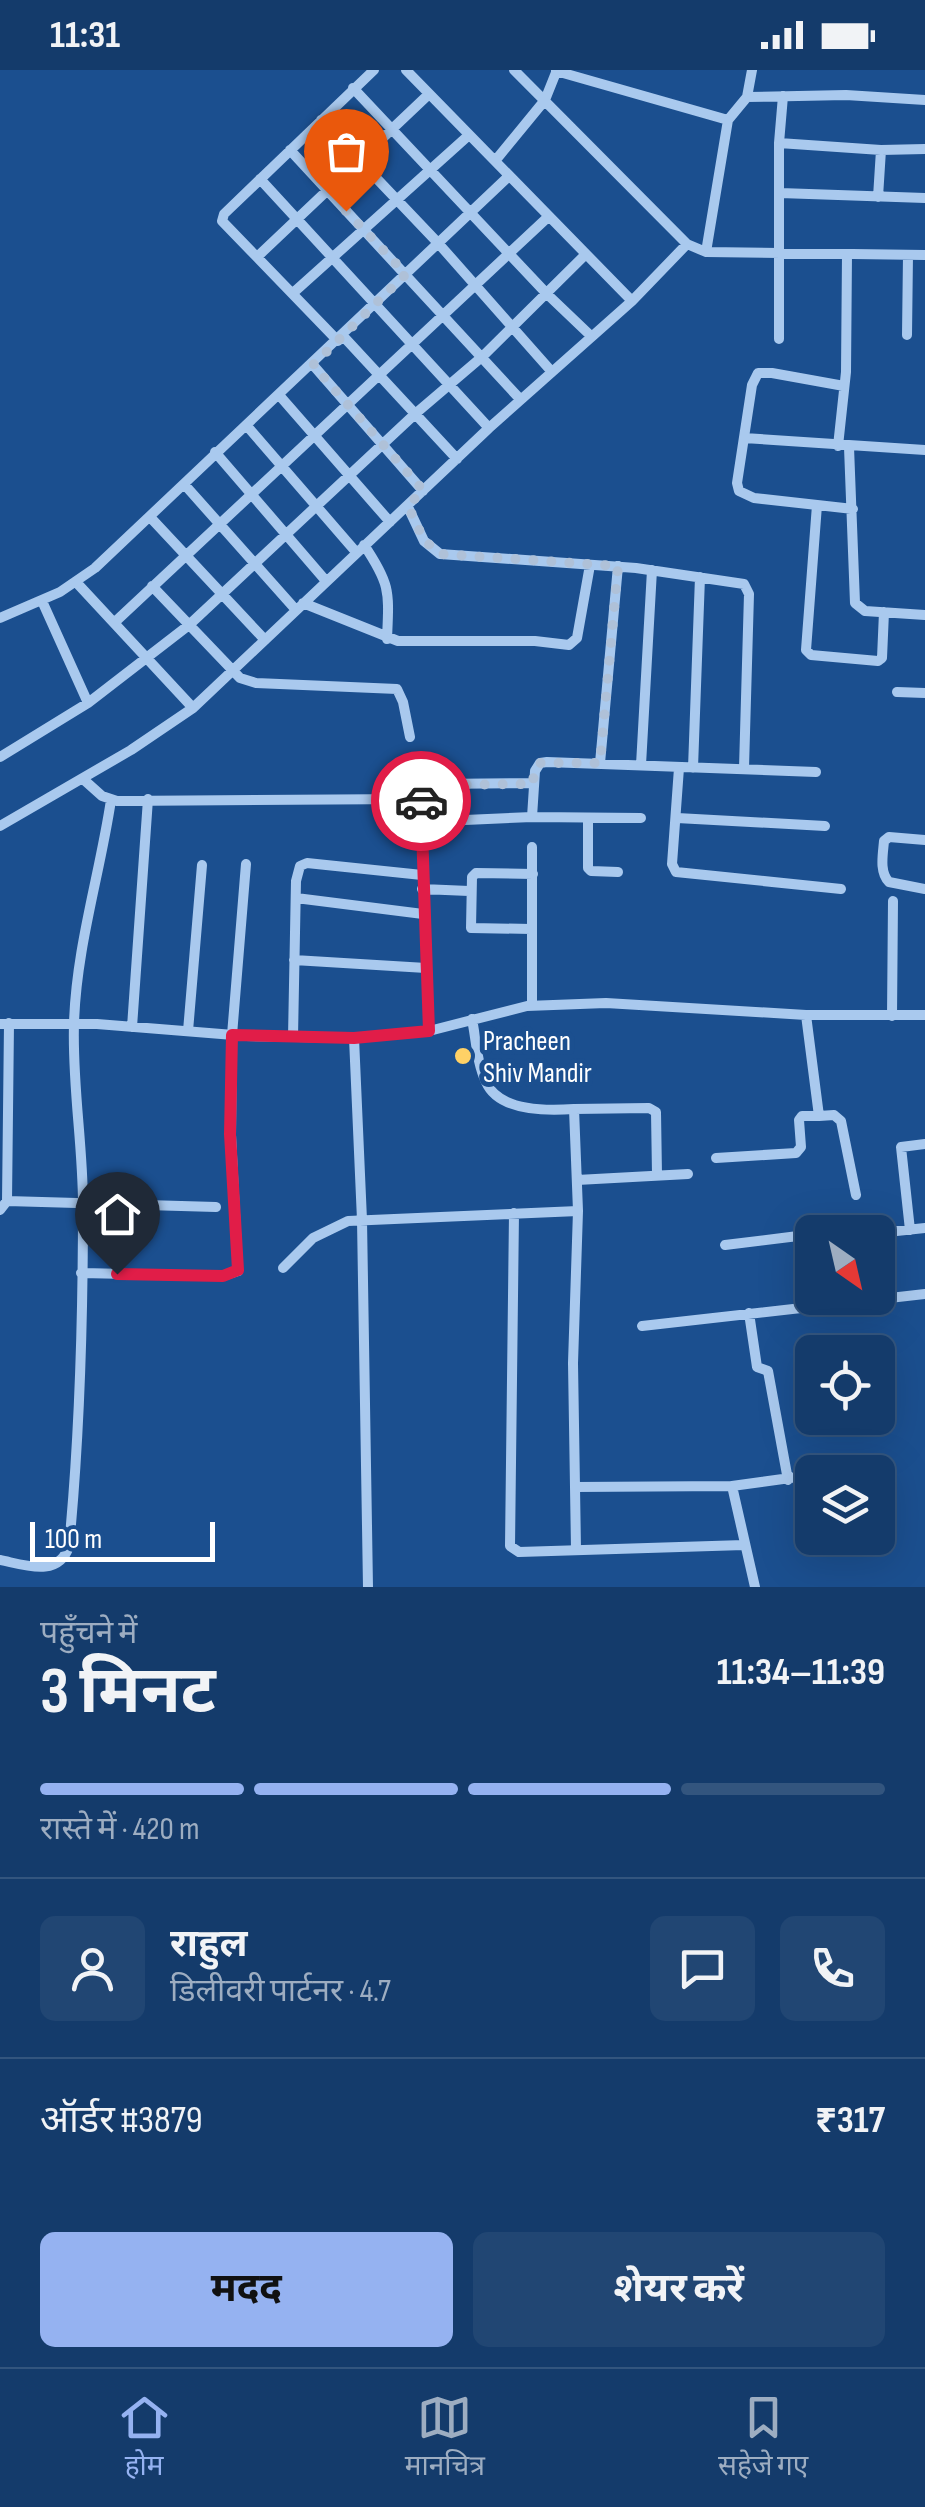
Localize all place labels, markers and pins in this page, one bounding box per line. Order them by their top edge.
pin [304,109,389,212]
place label: Pracheen Shiv Mandir [483,1025,592,1090]
marker: Pracheen Shiv Mandir [452,1045,474,1067]
pin [75,1172,160,1275]

